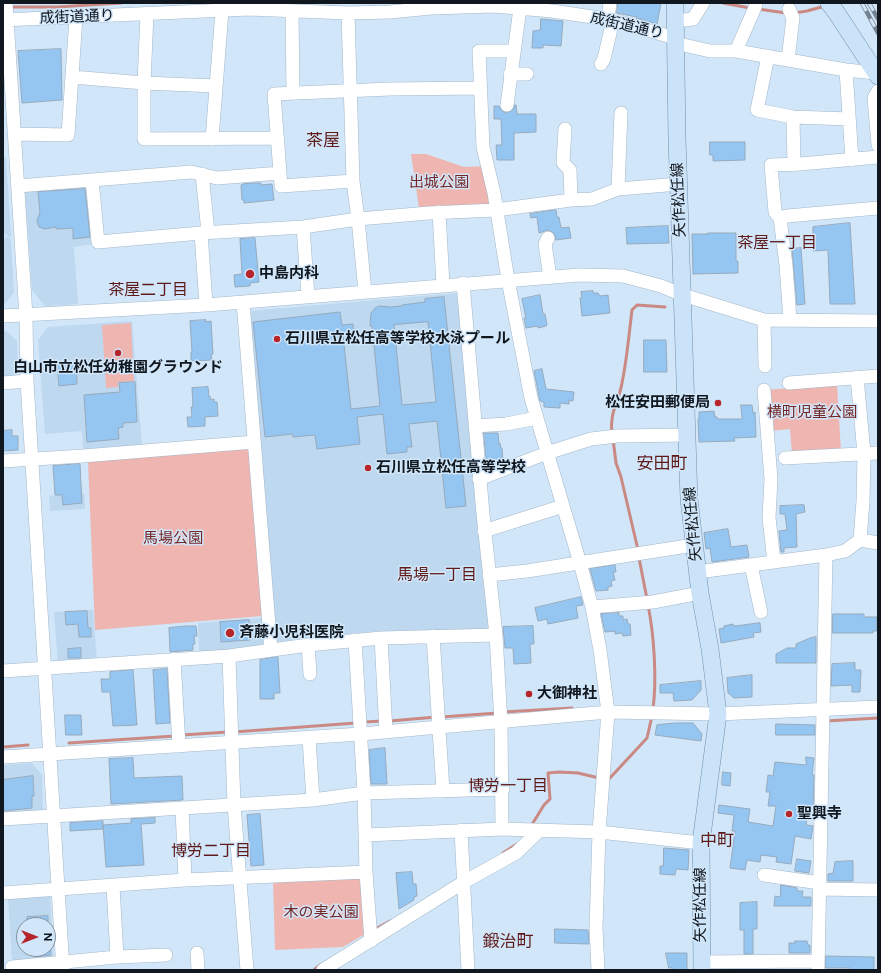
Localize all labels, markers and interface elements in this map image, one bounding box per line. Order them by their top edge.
street label: 成街道通り [39,7,115,27]
street label: 成街道通り [588,9,666,43]
district label: 茶屋 [306,131,340,151]
street label: 矢作松任線 [669,162,689,238]
park label: 出城公園 [409,174,469,192]
district label: 茶屋一丁目 [737,233,817,253]
place label: 中島内科 [259,265,319,283]
marker: 中島内科 [244,268,256,280]
district label: 茶屋二丁目 [108,280,188,300]
place label: 石川県立松任高等学校水泳プール [285,330,510,348]
marker: 石川県立松任高等学校水泳プール [272,334,282,344]
marker: 白山市立松任幼稚園グラウンド [113,348,123,358]
place label: 白山市立松任幼稚園グラウンド [13,359,223,377]
place label: 松任安田郵便局 [605,394,710,412]
marker: 松任安田郵便局 [713,398,723,408]
park label: 横町児童公園 [767,404,857,422]
district label: 安田町 [637,454,687,474]
place label: 石川県立松任高等学校 [376,459,526,477]
marker: 石川県立松任高等学校 [363,463,373,473]
street label: 矢作松任線 [681,486,705,562]
park label: 馬場公園 [143,530,203,548]
district label: 馬場一丁目 [397,565,477,585]
place label: 斉藤小児科医院 [239,624,344,642]
marker: 斉藤小児科医院 [224,627,236,639]
place label: 大御神社 [537,685,597,703]
marker: 大御神社 [524,689,534,699]
district label: 博労一丁目 [468,776,548,796]
place label: 聖興寺 [797,805,842,823]
marker: 聖興寺 [784,809,794,819]
district label: 中町 [700,831,734,851]
district label: 博労二丁目 [171,841,251,861]
street label: 矢作松任線 [692,868,710,942]
park label: 木の実公園 [284,904,358,922]
north arrow [16,917,56,957]
district label: 鍛治町 [483,932,533,952]
text: N [41,933,54,941]

